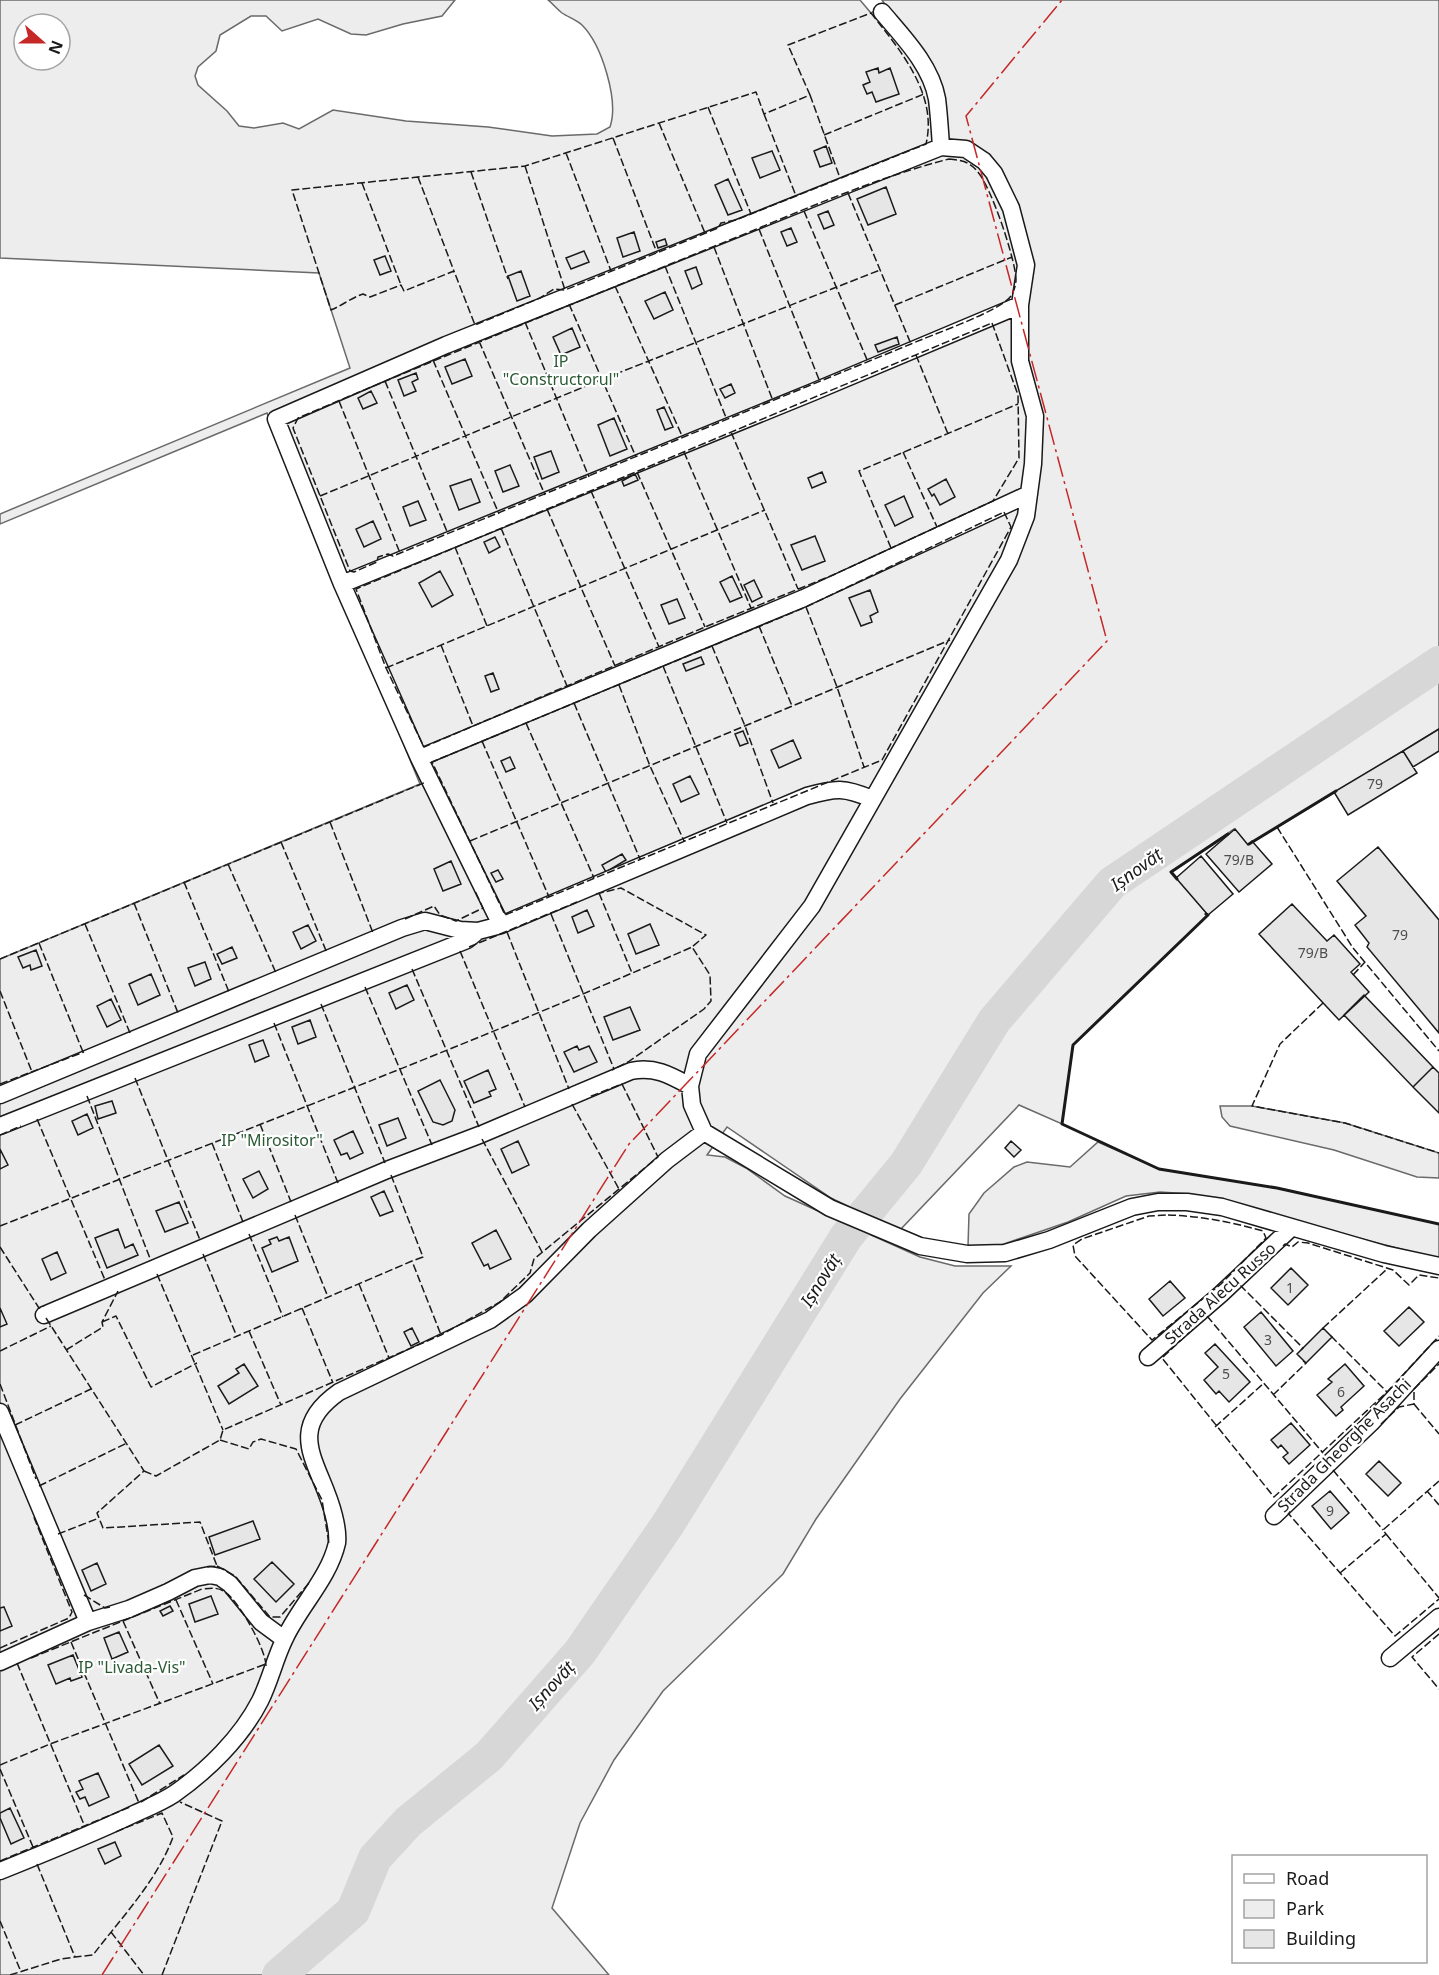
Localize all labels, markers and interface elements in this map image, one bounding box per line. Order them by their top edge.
north arrow [12,12,72,72]
text: N [43,37,69,57]
park label: IP "Constructorul" [503,350,619,390]
house number: 79 [1367,774,1383,793]
water label: Ișnovăț [1105,842,1168,896]
house number: 79/B [1224,850,1254,869]
house number: 79 [1392,925,1408,944]
house number: 79/B [1298,943,1328,962]
park label: IP "Mirositor" [221,1129,323,1151]
street label: Strada Alecu Russo [1160,1237,1280,1349]
water label: Ișnovăț [794,1248,846,1312]
house number: 1 [1286,1278,1294,1297]
house number: 3 [1264,1330,1272,1349]
house number: 5 [1222,1364,1230,1383]
street label: Strada Gheorghe Asachi [1272,1373,1416,1517]
house number: 6 [1337,1382,1345,1401]
house number: 9 [1326,1501,1334,1520]
water label: Ișnovăț [522,1655,580,1715]
park label: IP "Livada-Vis" [78,1656,186,1678]
legend [1232,1855,1427,1963]
text: Road [1286,1866,1329,1890]
text: Park [1286,1896,1324,1920]
text: Building [1286,1926,1356,1950]

